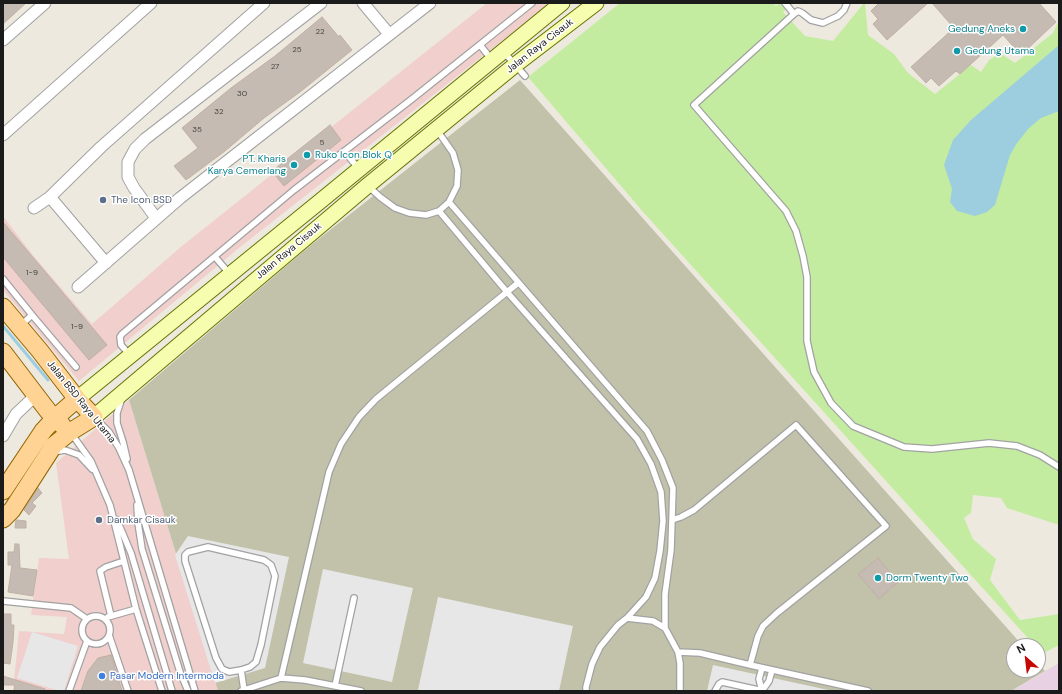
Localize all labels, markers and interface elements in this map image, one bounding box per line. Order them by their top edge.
street label: Jalan Raya Cisauk [504,16,576,76]
place label: Gedung Aneks [948,23,1015,35]
marker: Gedung Aneks [1018,24,1028,34]
house number: 22 [315,27,325,37]
house number: 25 [292,45,302,55]
place label: Gedung Utama [965,45,1034,57]
marker: Gedung Utama [952,46,962,56]
house number: 27 [271,62,279,72]
house number: 30 [237,89,247,99]
house number: 32 [214,107,224,117]
house number: 35 [192,125,202,135]
house number: 5 [320,138,324,148]
place label: Ruko Icon Blok Q [315,149,392,161]
marker: Ruko Icon Blok Q [302,150,312,160]
place label: PT. Kharis Karya Cemerlang [208,153,286,176]
marker: PT. Kharis Karya Cemerlang [289,160,299,170]
place label: The Icon BSD [111,194,172,206]
marker: The Icon BSD [98,195,108,205]
street label: Jalan Raya Cisauk [254,220,324,282]
house number: 1-9 [26,268,38,278]
house number: 1-9 [71,322,83,332]
street label: Jalan BSD Raya Utama [44,358,118,446]
place label: Damkar Cisauk [107,514,176,526]
marker: Damkar Cisauk [94,515,104,525]
place label: Dorm Twenty Two [886,572,969,584]
marker: Dorm Twenty Two [873,573,883,583]
north arrow [1006,638,1046,678]
text: N [1014,640,1028,656]
place label: Pasar Modern Intermoda [110,670,224,682]
marker: Pasar Modern Intermoda [97,671,107,681]

